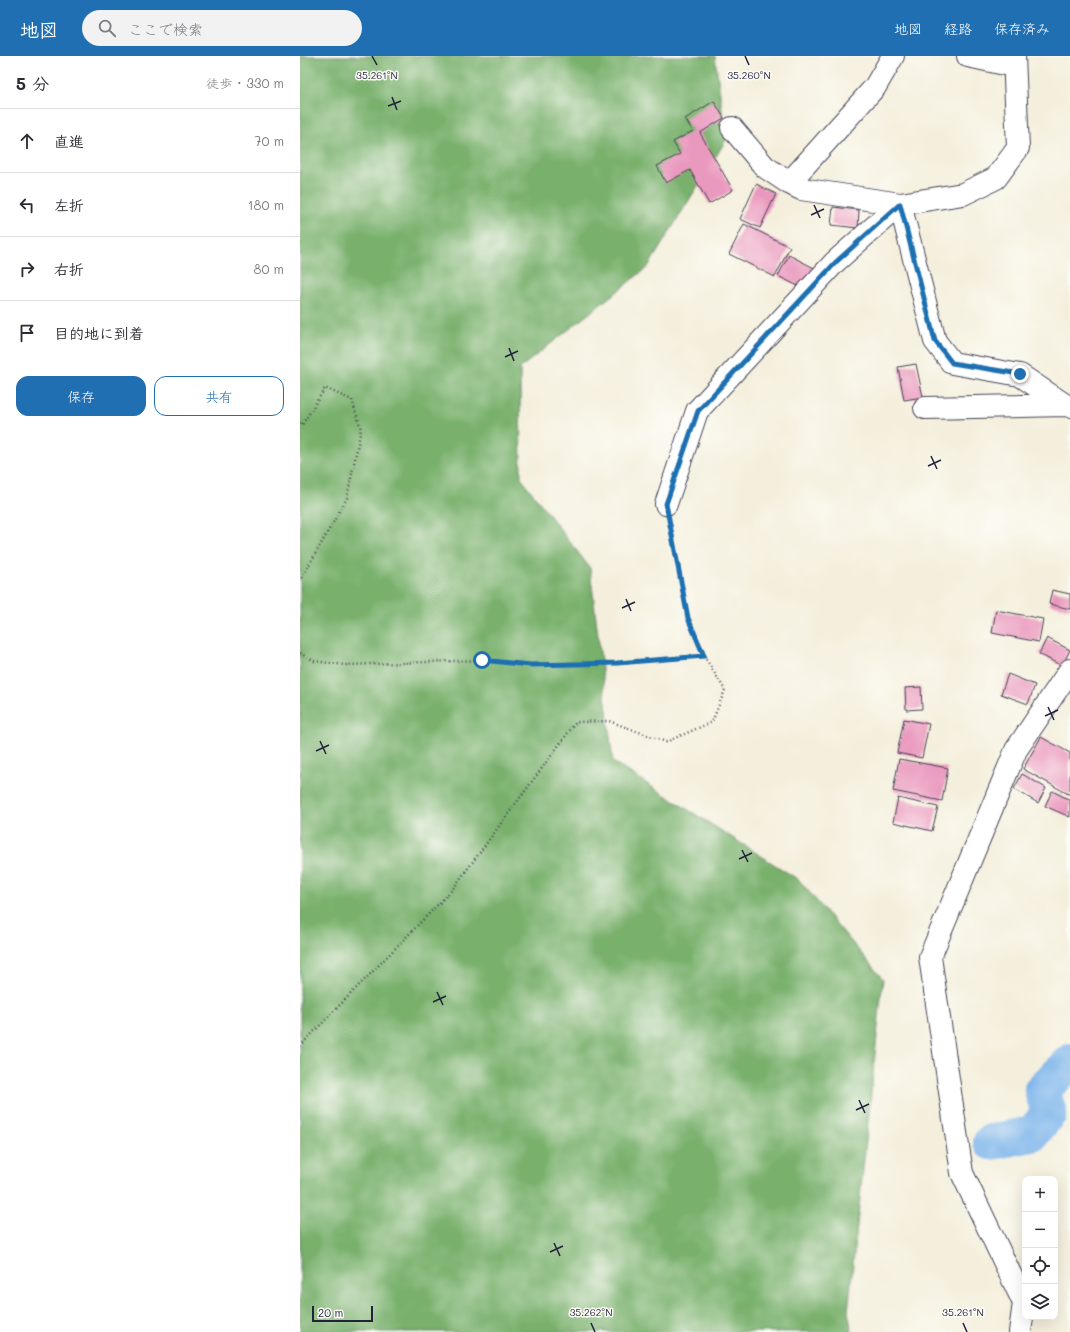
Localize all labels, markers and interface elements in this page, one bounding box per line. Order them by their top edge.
search box [82,10,362,46]
text: 地図 [20,17,58,42]
icon: search [96,17,118,39]
text: ここで検索 [128,19,203,39]
text: 地図 [894,19,922,38]
text: 経路 [944,19,972,38]
text: 保存済み [994,19,1050,38]
text: 35.261°N [356,68,398,82]
text: 35.260°N [727,68,771,82]
text: 5 分 [16,72,49,94]
text: 徒歩 · 330 m [206,74,284,91]
icon: ahead [16,130,38,152]
text: 直進 [54,131,84,151]
text: 70 m [254,132,284,149]
icon: left [16,194,38,216]
text: 左折 [54,195,84,215]
text: 180 m [248,196,284,213]
icon: right [16,258,38,280]
text: 右折 [54,259,84,279]
text: 80 m [254,260,284,277]
icon: arrive [16,322,38,344]
text: 目的地に到着 [54,323,144,343]
route end [1011,365,1029,383]
button: 保存 [16,376,146,416]
button: 共有 [154,376,284,416]
route start [473,651,491,669]
map controls [1022,1176,1058,1320]
button: + [1022,1176,1058,1212]
button: − [1022,1212,1058,1248]
button: locate [1022,1248,1058,1284]
button: layers [1022,1284,1058,1320]
scale bar [312,1304,373,1323]
text: 20 m [318,1305,343,1320]
text: 35.262°N [569,1305,613,1319]
text: 35.261°N [942,1305,984,1319]

